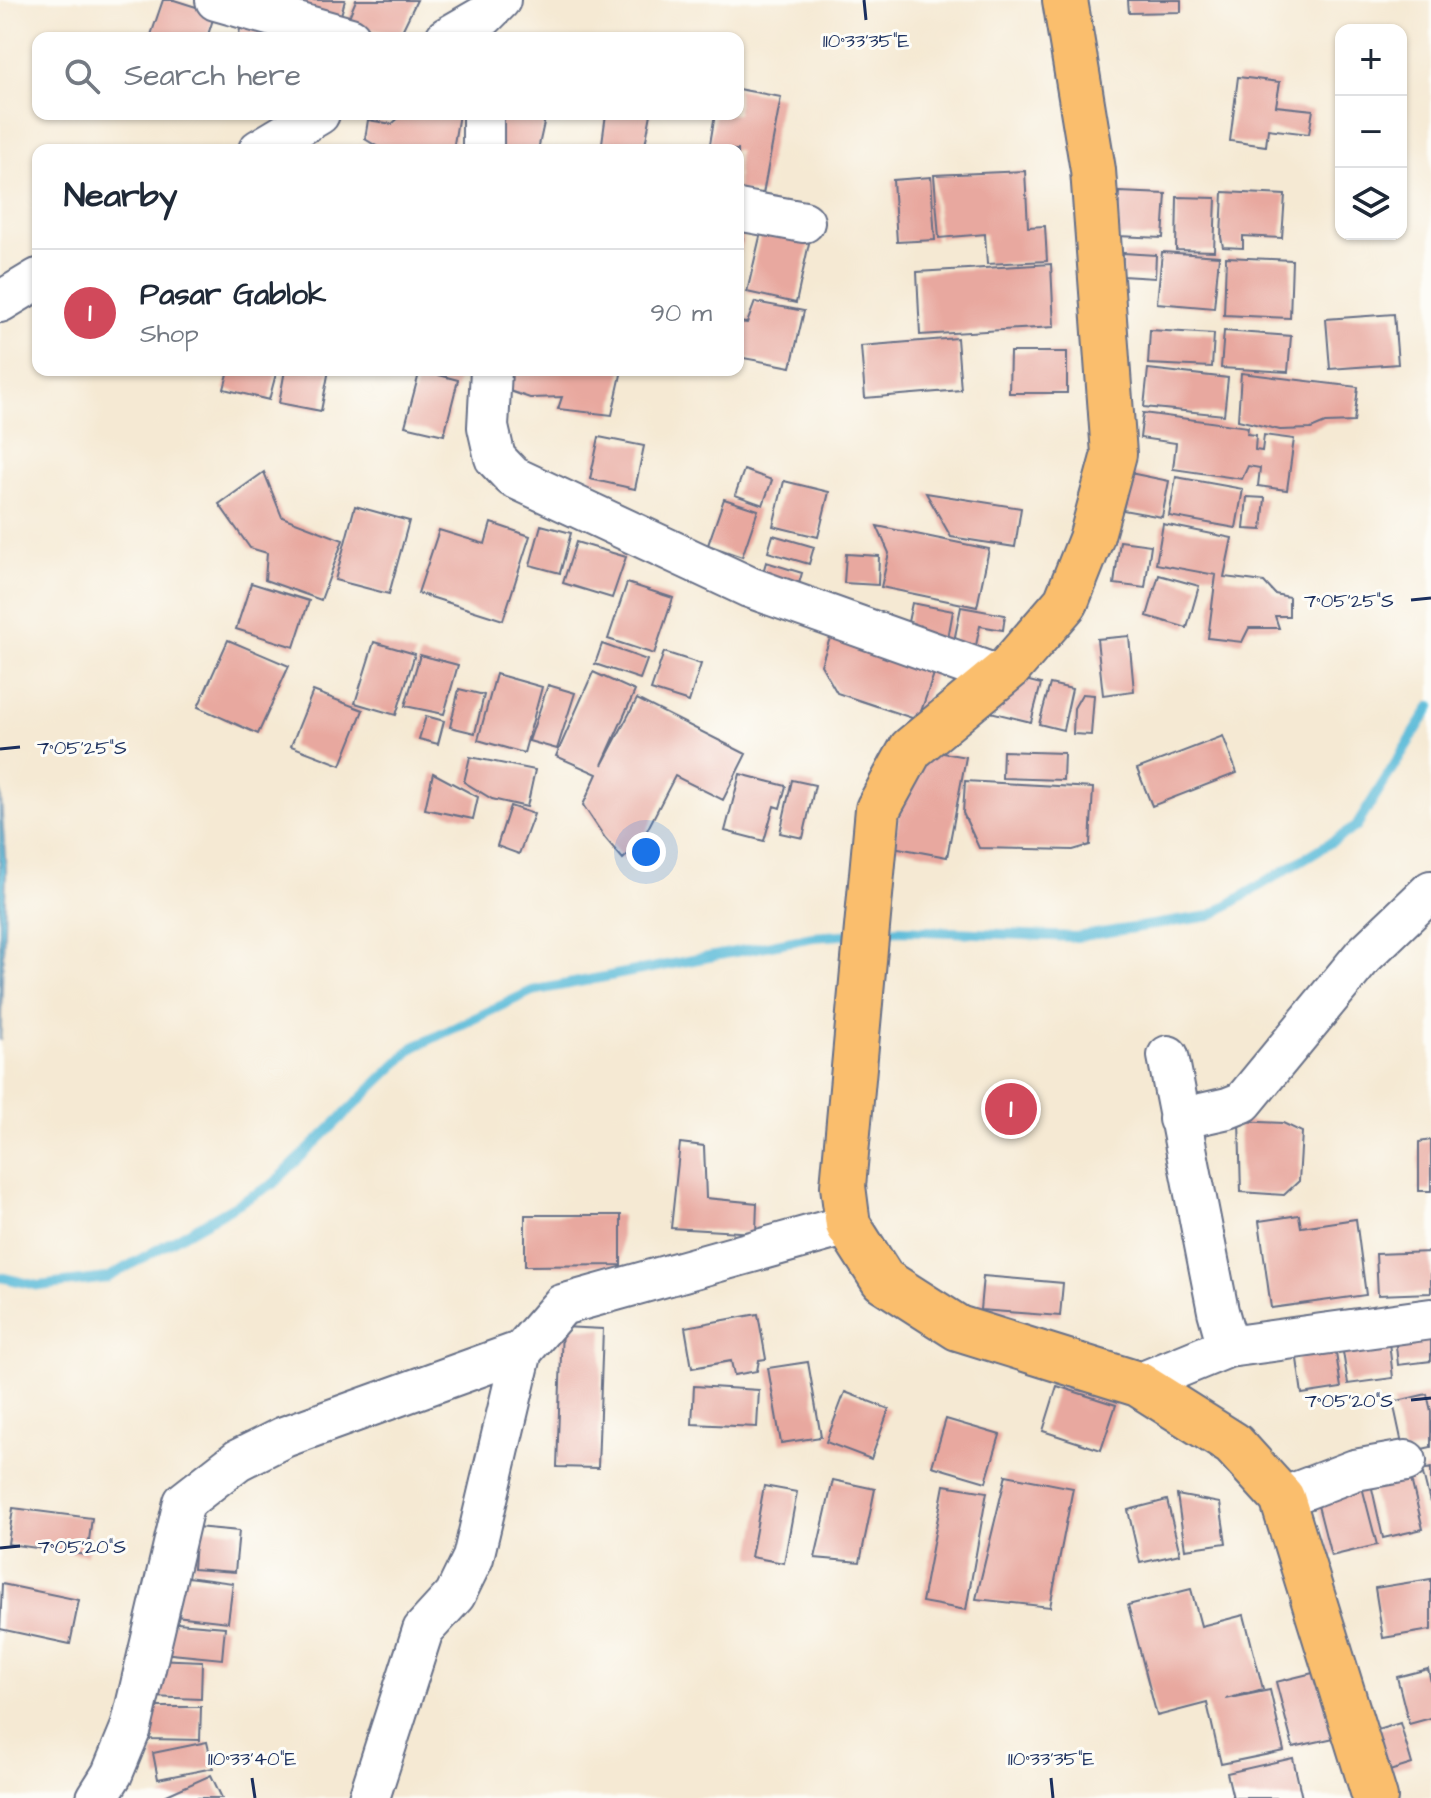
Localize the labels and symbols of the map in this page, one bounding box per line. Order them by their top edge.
text: 110°33'35"E [823,27,909,55]
text: 7°05'25"S [1304,587,1394,615]
text: 7°05'25"S [37,734,127,762]
your location [626,832,666,872]
pin: 1 [985,1079,1037,1139]
text: 7°05'20"S [1305,1387,1393,1415]
text: 7°05'20"S [38,1533,126,1561]
text: 110°33'40"E [208,1745,296,1773]
text: 110°33'35"E [1008,1745,1094,1773]

